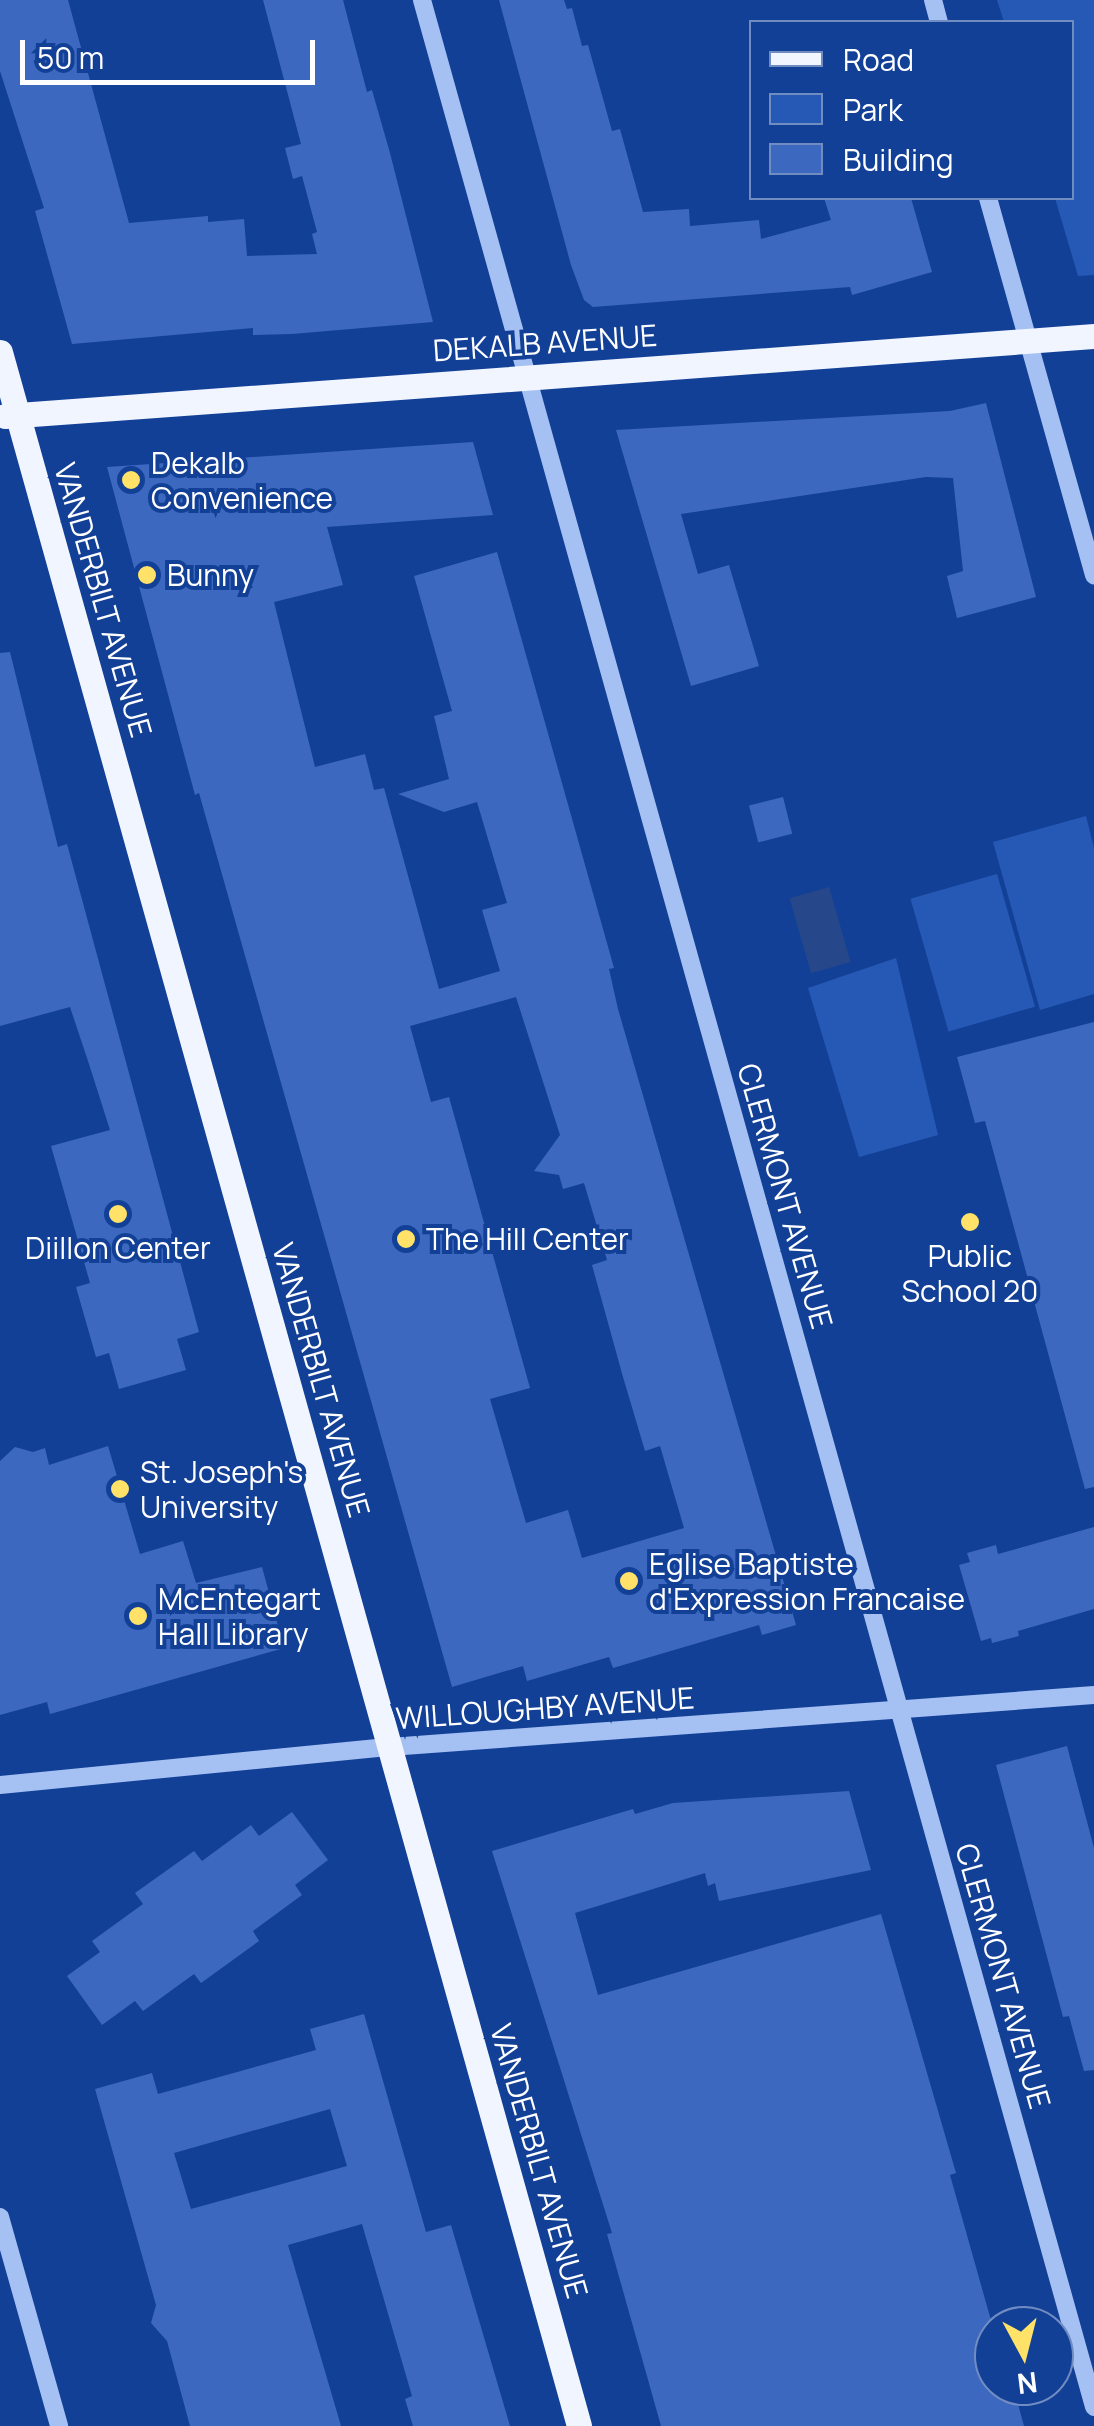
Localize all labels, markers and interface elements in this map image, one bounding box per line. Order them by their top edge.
scale bar [25,20,320,82]
legend [749,20,1074,200]
text: 50 m [37,37,104,78]
text: Road [843,39,914,80]
text: Park [843,89,903,130]
text: Building [843,139,954,180]
street label: DEKALB AVENUE [432,317,658,369]
place label: Dekalb Convenience [151,445,333,516]
street label: VANDERBILT AVENUE [47,458,159,742]
marker: Dekalb Convenience [120,469,142,491]
place label: Bunny [167,557,254,593]
marker: Bunny [136,564,158,586]
street label: CLERMONT AVENUE [730,1059,840,1333]
marker: Diillon Center [107,1203,129,1225]
marker: Public School 20 [959,1211,981,1233]
place label: The Hill Center [426,1221,629,1257]
marker: The Hill Center [395,1228,417,1250]
place label: Diillon Center [25,1230,211,1266]
street label: VANDERBILT AVENUE [265,1238,377,1522]
place label: Public School 20 [902,1238,1038,1308]
place label: St. Joseph's University [140,1454,303,1524]
marker: St. Joseph's University [109,1478,131,1500]
place label: Eglise Baptiste d'Expression Francaise [649,1546,965,1616]
marker: Eglise Baptiste d'Expression Francaise [618,1570,640,1592]
place label: McEntegart Hall Library [158,1581,321,1652]
marker: McEntegart Hall Library [127,1605,149,1627]
street label: WILLOUGHBY AVENUE [394,1680,696,1736]
street label: CLERMONT AVENUE [948,1839,1058,2113]
street label: VANDERBILT AVENUE [483,2019,595,2303]
north arrow [974,2306,1074,2406]
text: N [1015,2364,1040,2404]

